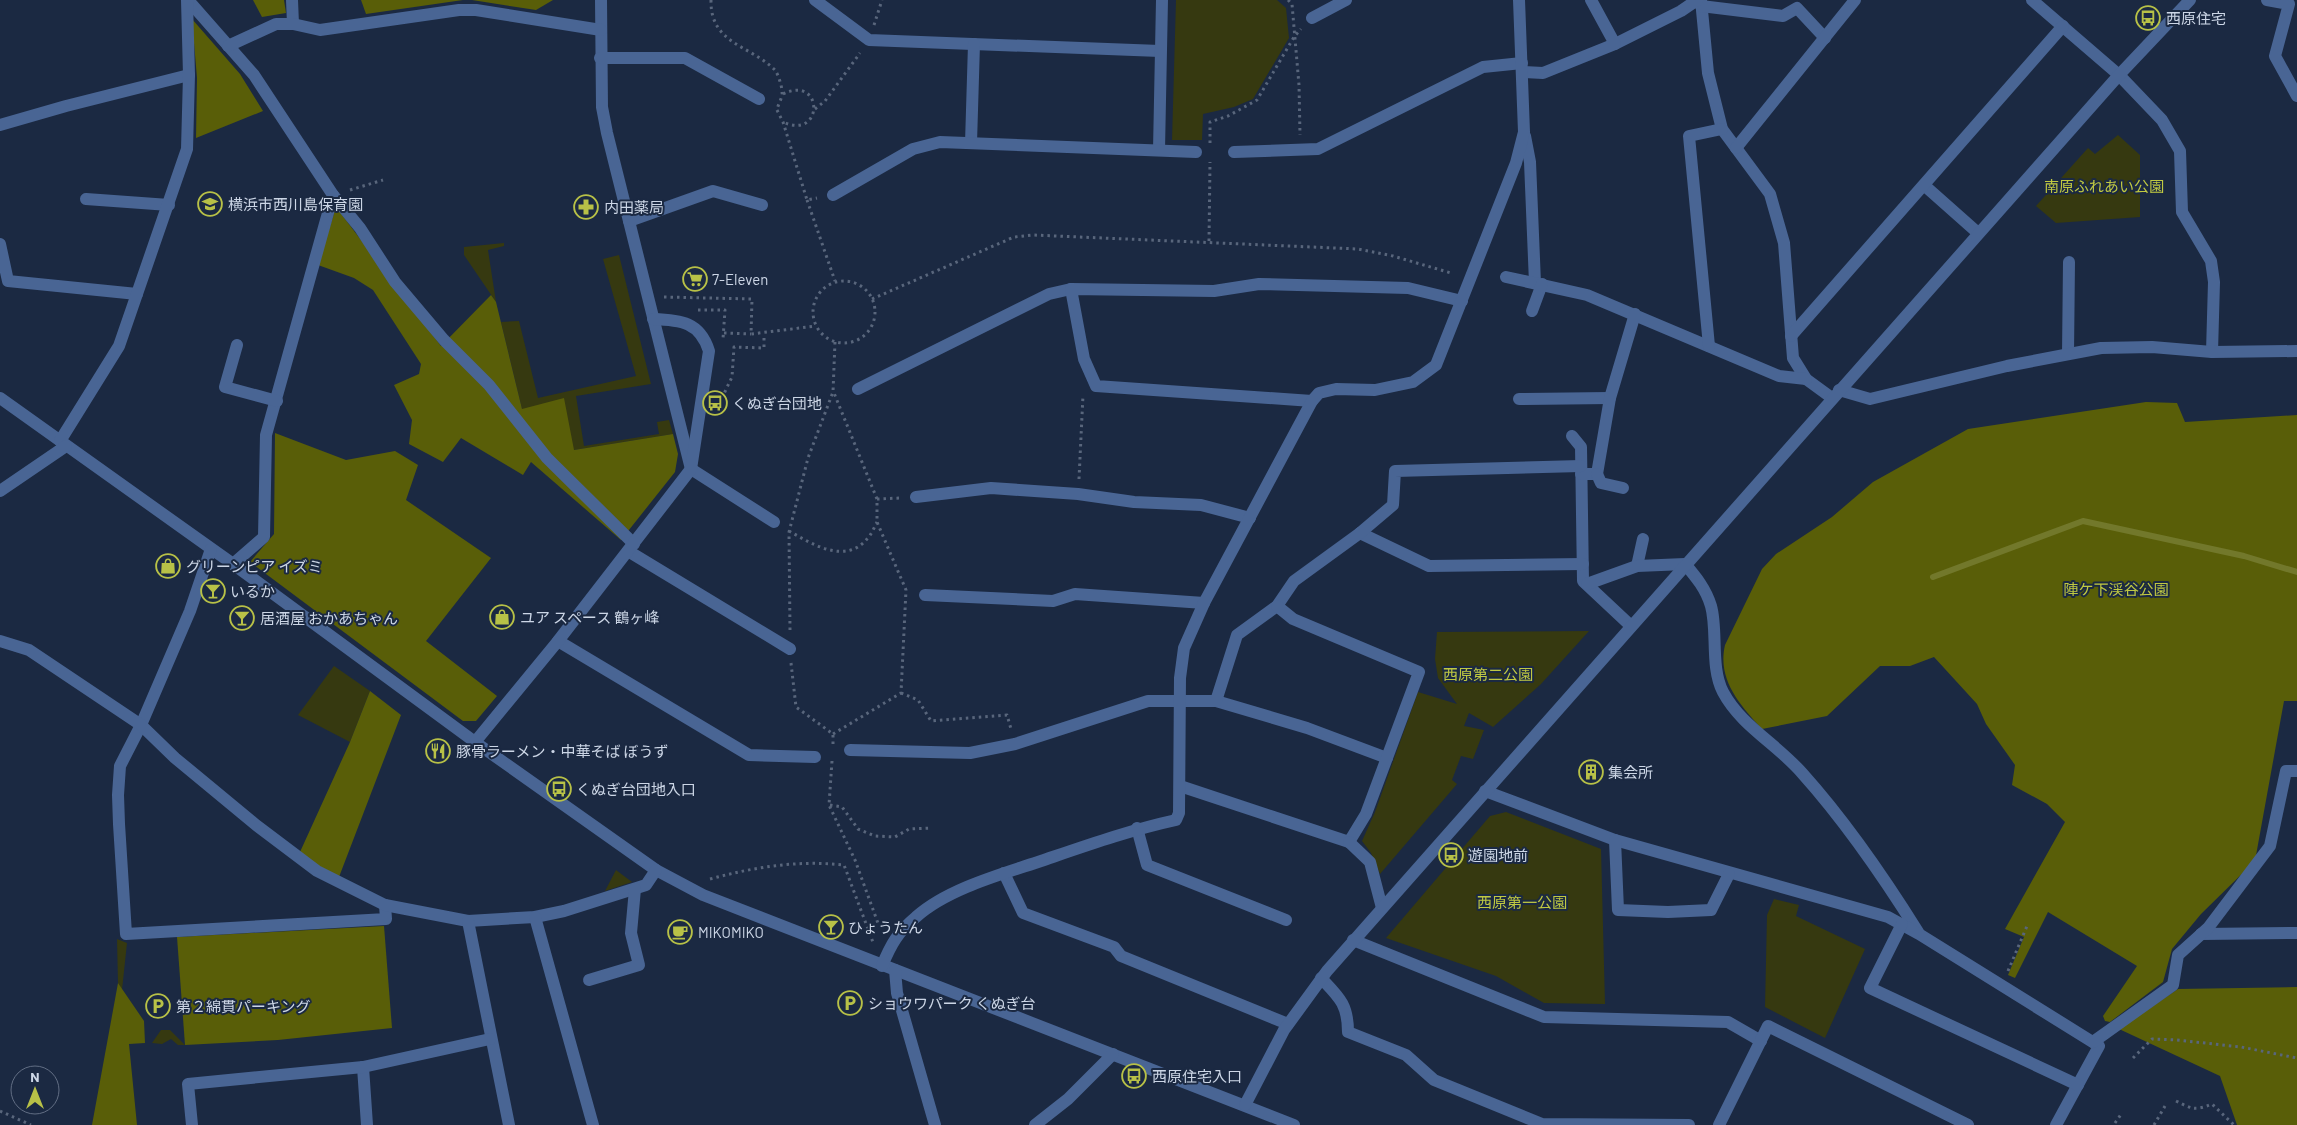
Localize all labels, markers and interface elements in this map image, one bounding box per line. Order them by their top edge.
bus stop icon: 西原住宅 [2135,5,2161,31]
place label: 西原住宅 [2166,9,2226,27]
park label: 南原ふれあい公園 [2044,177,2164,195]
school or university icon: 横浜市西川島保育園 [197,191,223,217]
pharmacy icon: 内田薬局 [573,194,599,220]
place label: 横浜市西川島保育園 [228,195,363,213]
place label: 内田薬局 [604,198,664,216]
supermarket icon: 7-Eleven [682,266,708,292]
place label: 7-Eleven [712,270,768,288]
bus stop icon: くぬぎ台団地 [702,390,728,416]
place label: くぬぎ台団地 [732,394,822,412]
shop icon: グリーンピア イズミ [155,553,181,579]
place label: グリーンピア イズミ [186,557,323,575]
bar icon: いるか [200,578,226,604]
park label: 陣ケ下渓谷公園 [2063,580,2169,598]
place label: いるか [230,582,275,600]
shop icon: ユア スペース 鶴ヶ峰 [489,604,515,630]
bar icon: 居酒屋 おかあちゃん [229,605,255,631]
place label: ユア スペース 鶴ヶ峰 [520,608,659,626]
place label: 居酒屋 おかあちゃん [260,609,398,627]
park label: 西原第二公園 [1443,665,1533,683]
restaurant icon: 豚骨ラーメン・中華そば ぼうず [425,738,451,764]
place label: 豚骨ラーメン・中華そば ぼうず [456,742,668,760]
building icon: 集会所 [1578,759,1604,785]
place label: 集会所 [1608,763,1653,781]
bus stop icon: くぬぎ台団地入口 [546,776,572,802]
place label: くぬぎ台団地入口 [576,780,696,798]
bus stop icon: 遊園地前 [1438,842,1464,868]
place label: 遊園地前 [1468,846,1528,864]
park label: 西原第一公園 [1477,893,1567,911]
bar icon: ひょうたん [818,914,844,940]
place label: ひょうたん [848,918,923,936]
cafe icon: MIKOMIKO [667,919,693,945]
place label: MIKOMIKO [698,923,764,941]
parking icon: ショウワパーク くぬぎ台 [837,990,863,1016]
parking icon: 第２綿貫パーキング [145,993,171,1019]
place label: ショウワパーク くぬぎ台 [868,994,1035,1012]
place label: 第２綿貫パーキング [176,997,311,1015]
bus stop icon: 西原住宅入口 [1121,1063,1147,1089]
north arrow [10,1065,60,1115]
place label: 西原住宅入口 [1152,1067,1242,1085]
text: N [30,1068,40,1085]

